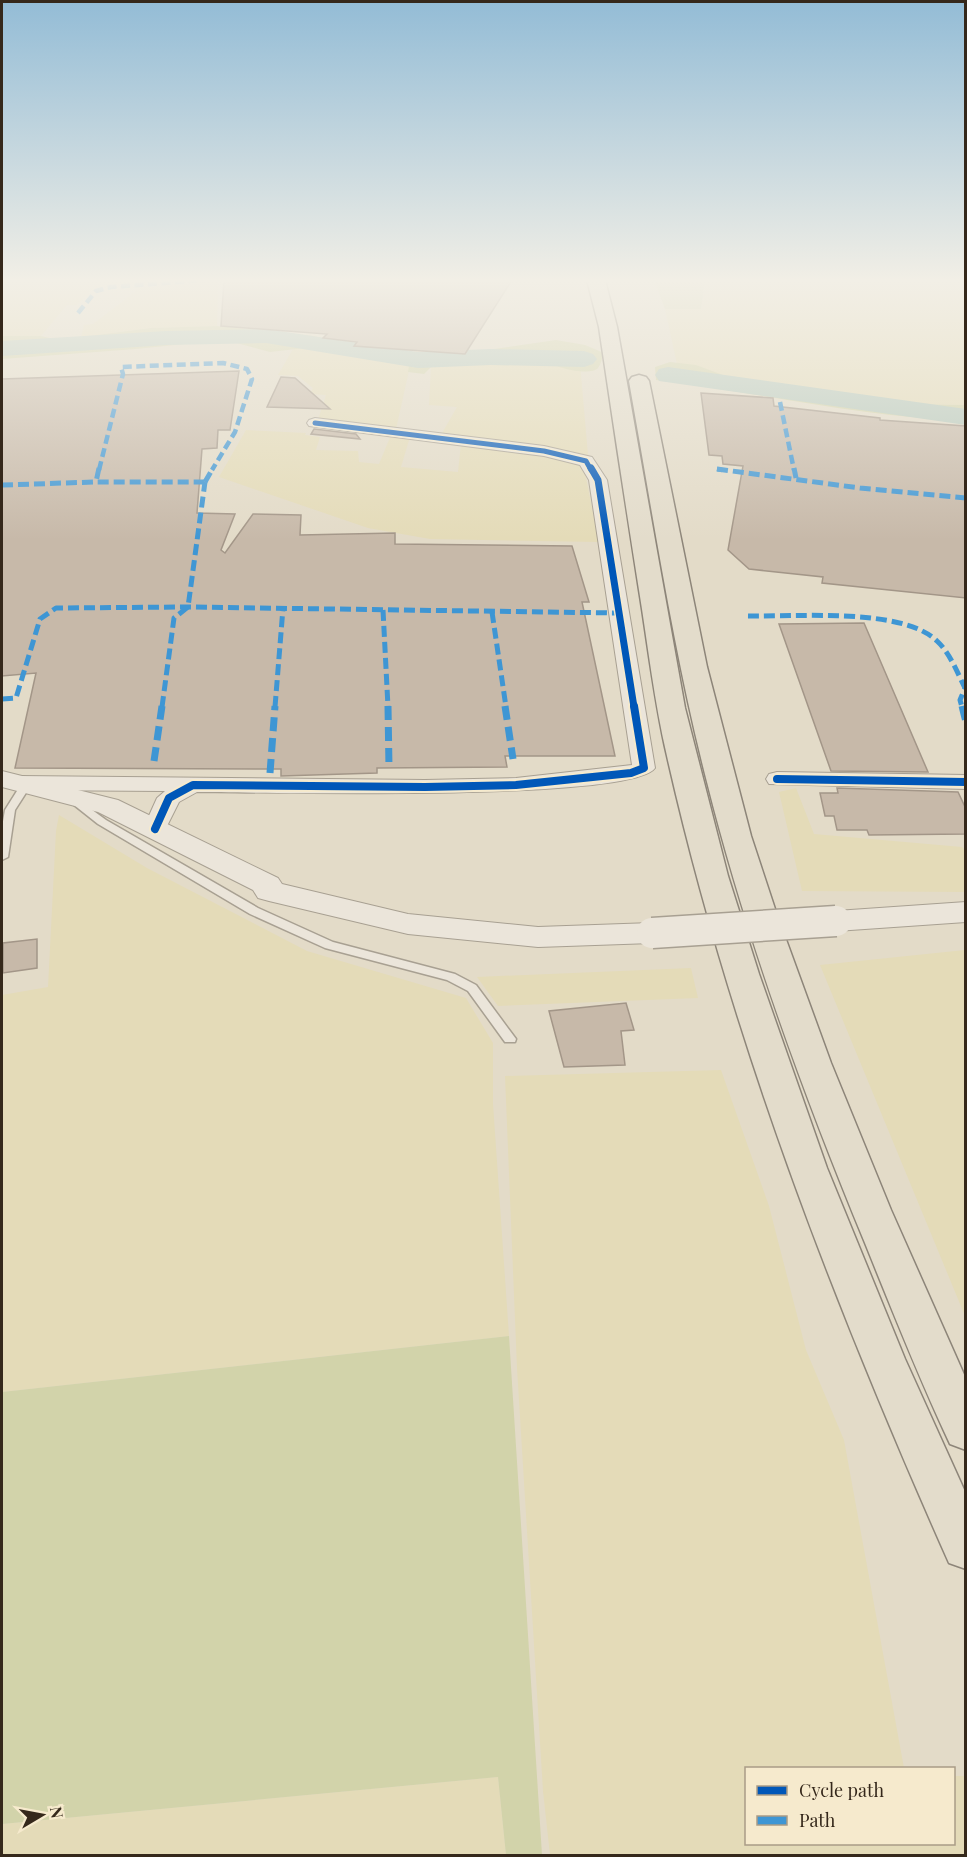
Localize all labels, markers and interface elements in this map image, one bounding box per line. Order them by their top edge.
legend [745,1767,955,1845]
text: Cycle path [799,1778,884,1802]
north arrow [12,1785,72,1845]
text: N [46,1805,69,1820]
text: Path [799,1808,836,1832]

